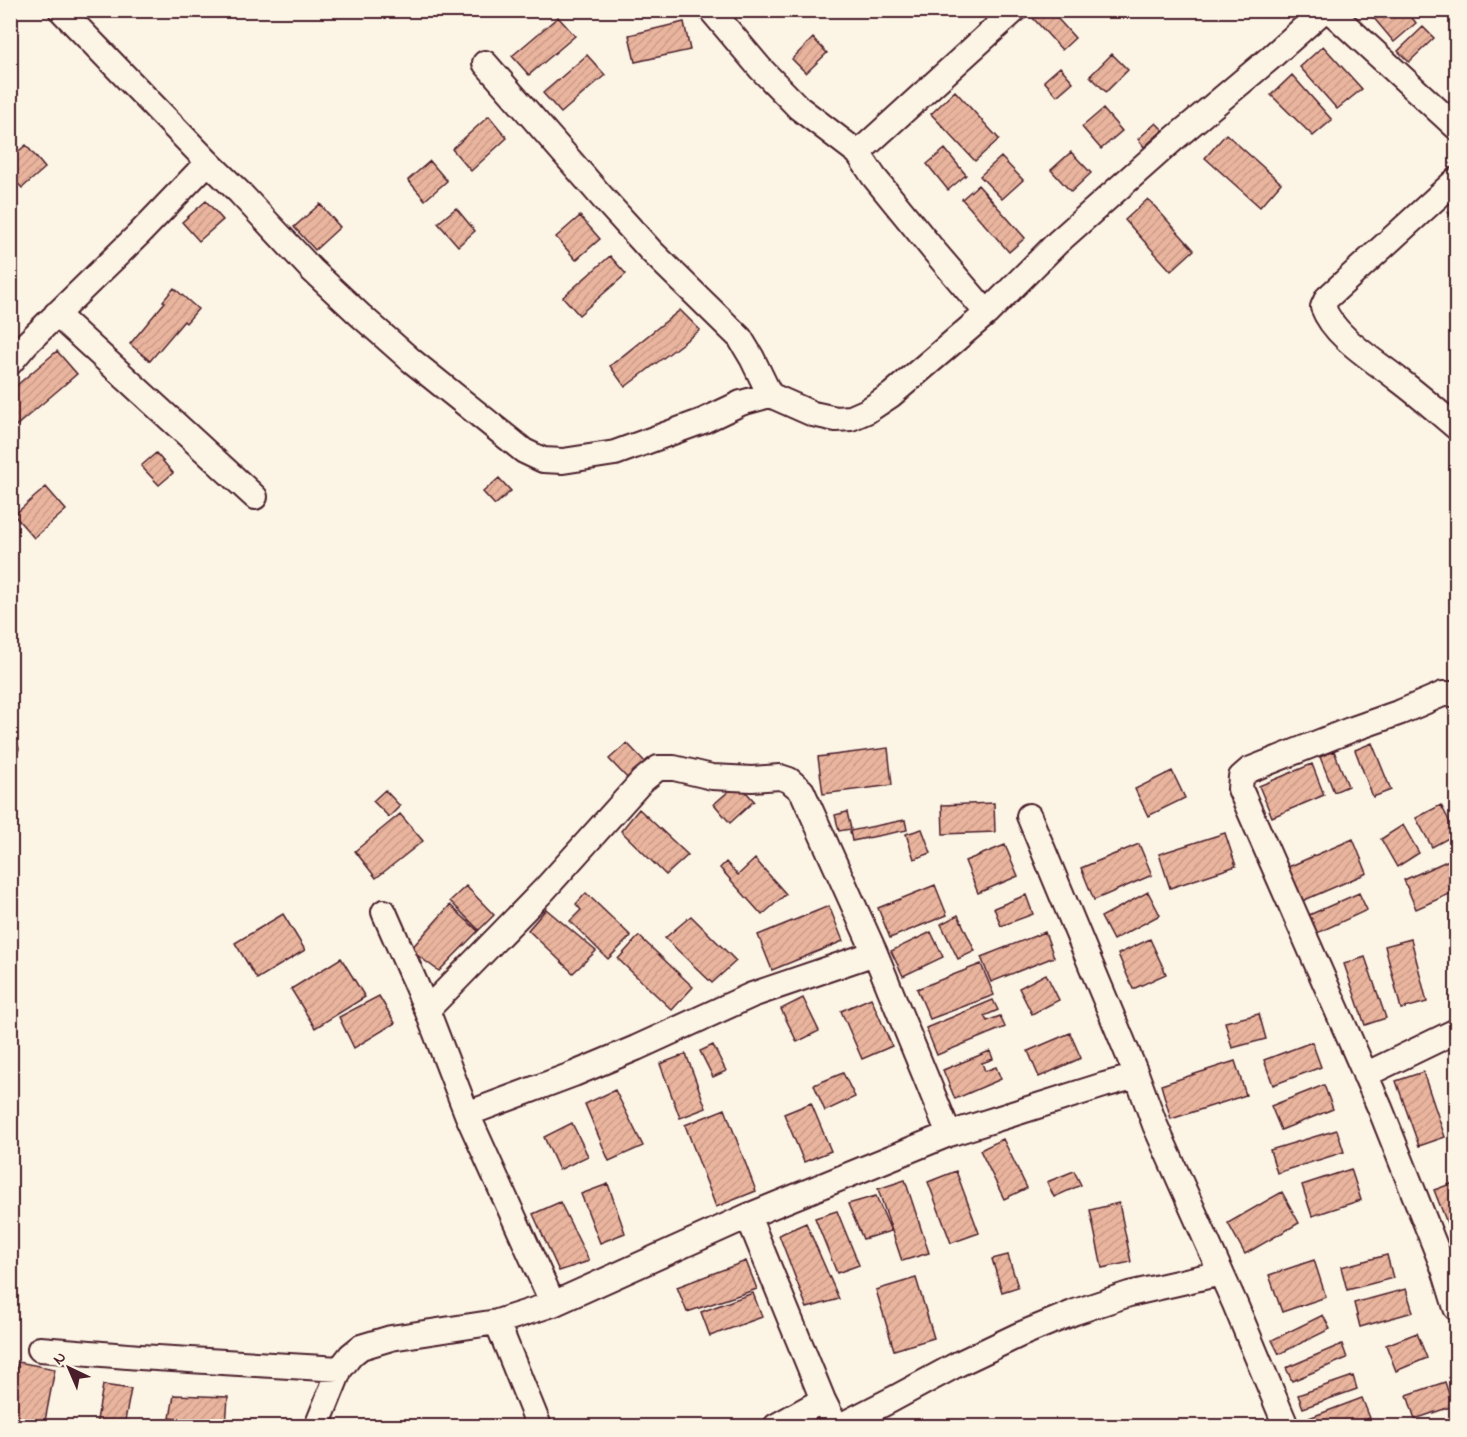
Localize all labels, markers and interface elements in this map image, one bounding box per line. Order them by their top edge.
north arrow [39,1338,99,1398]
text: N [48,1346,72,1371]

